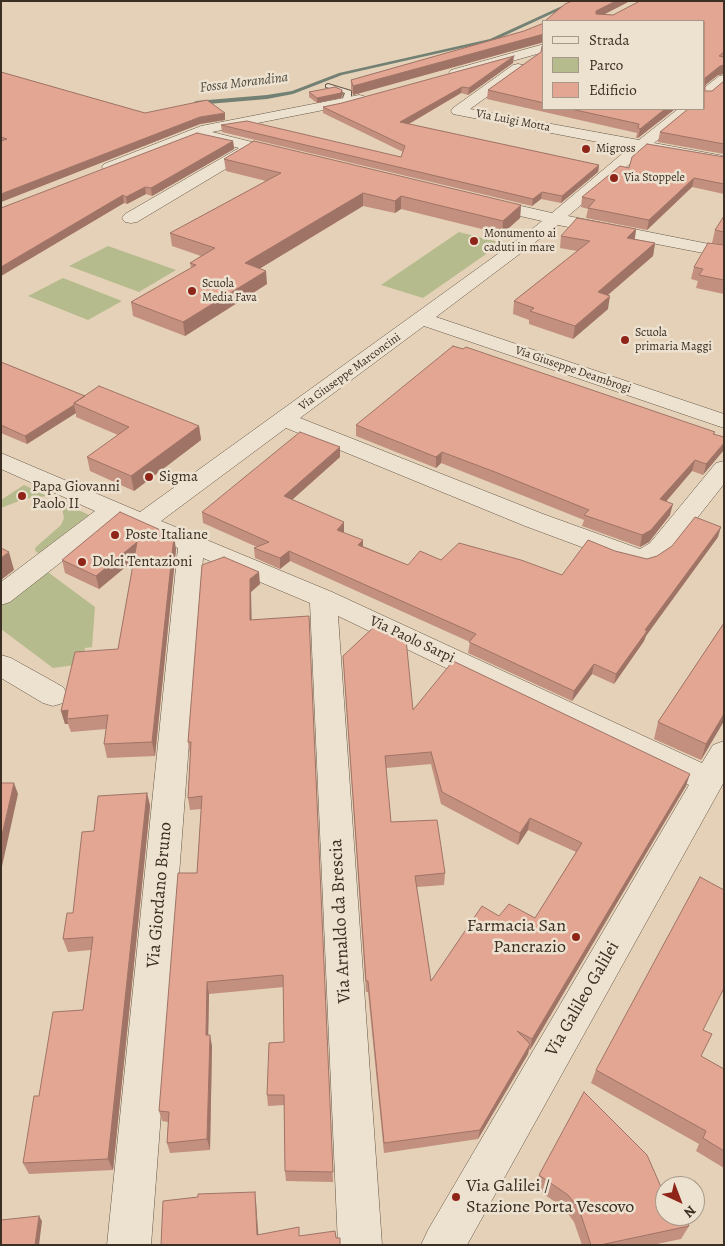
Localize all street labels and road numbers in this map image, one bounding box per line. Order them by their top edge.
street label: Via Luigi Motta [475,107,551,135]
street label: Via Giuseppe Marconcini [296,330,404,414]
street label: Via Giuseppe Deambrogi [513,343,633,397]
street label: Via Paolo Sarpi [367,612,457,668]
street label: Via Giordano Bruno [143,821,177,969]
street label: Via Arnaldo da Brescia [326,838,356,1004]
street label: Via Galileo Galilei [541,938,625,1060]

